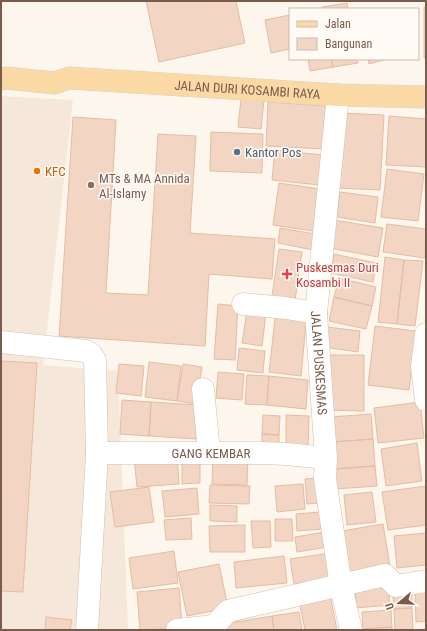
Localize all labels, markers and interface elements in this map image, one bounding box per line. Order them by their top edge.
legend [289,8,419,60]
text: Jalan [325,17,351,31]
text: Bangunan [325,37,372,51]
street label: JALAN DURI KOSAMBI RAYA [174,77,321,101]
place label: Kantor Pos [245,145,301,160]
marker: Kantor Pos [232,147,242,157]
place label: KFC [45,164,66,179]
marker: KFC [32,166,42,176]
place label: MTs & MA Annida Al-Islamy [99,171,190,201]
marker: MTs & MA Annida Al-Islamy [86,180,96,190]
place label: Puskesmas Duri Kosambi II [296,260,379,290]
marker: Puskesmas Duri Kosambi II [281,268,293,280]
street label: JALAN PUSKESMAS [308,310,331,416]
street label: GANG KEMBAR [172,446,251,461]
north arrow [379,583,419,623]
text: U [383,601,397,611]

